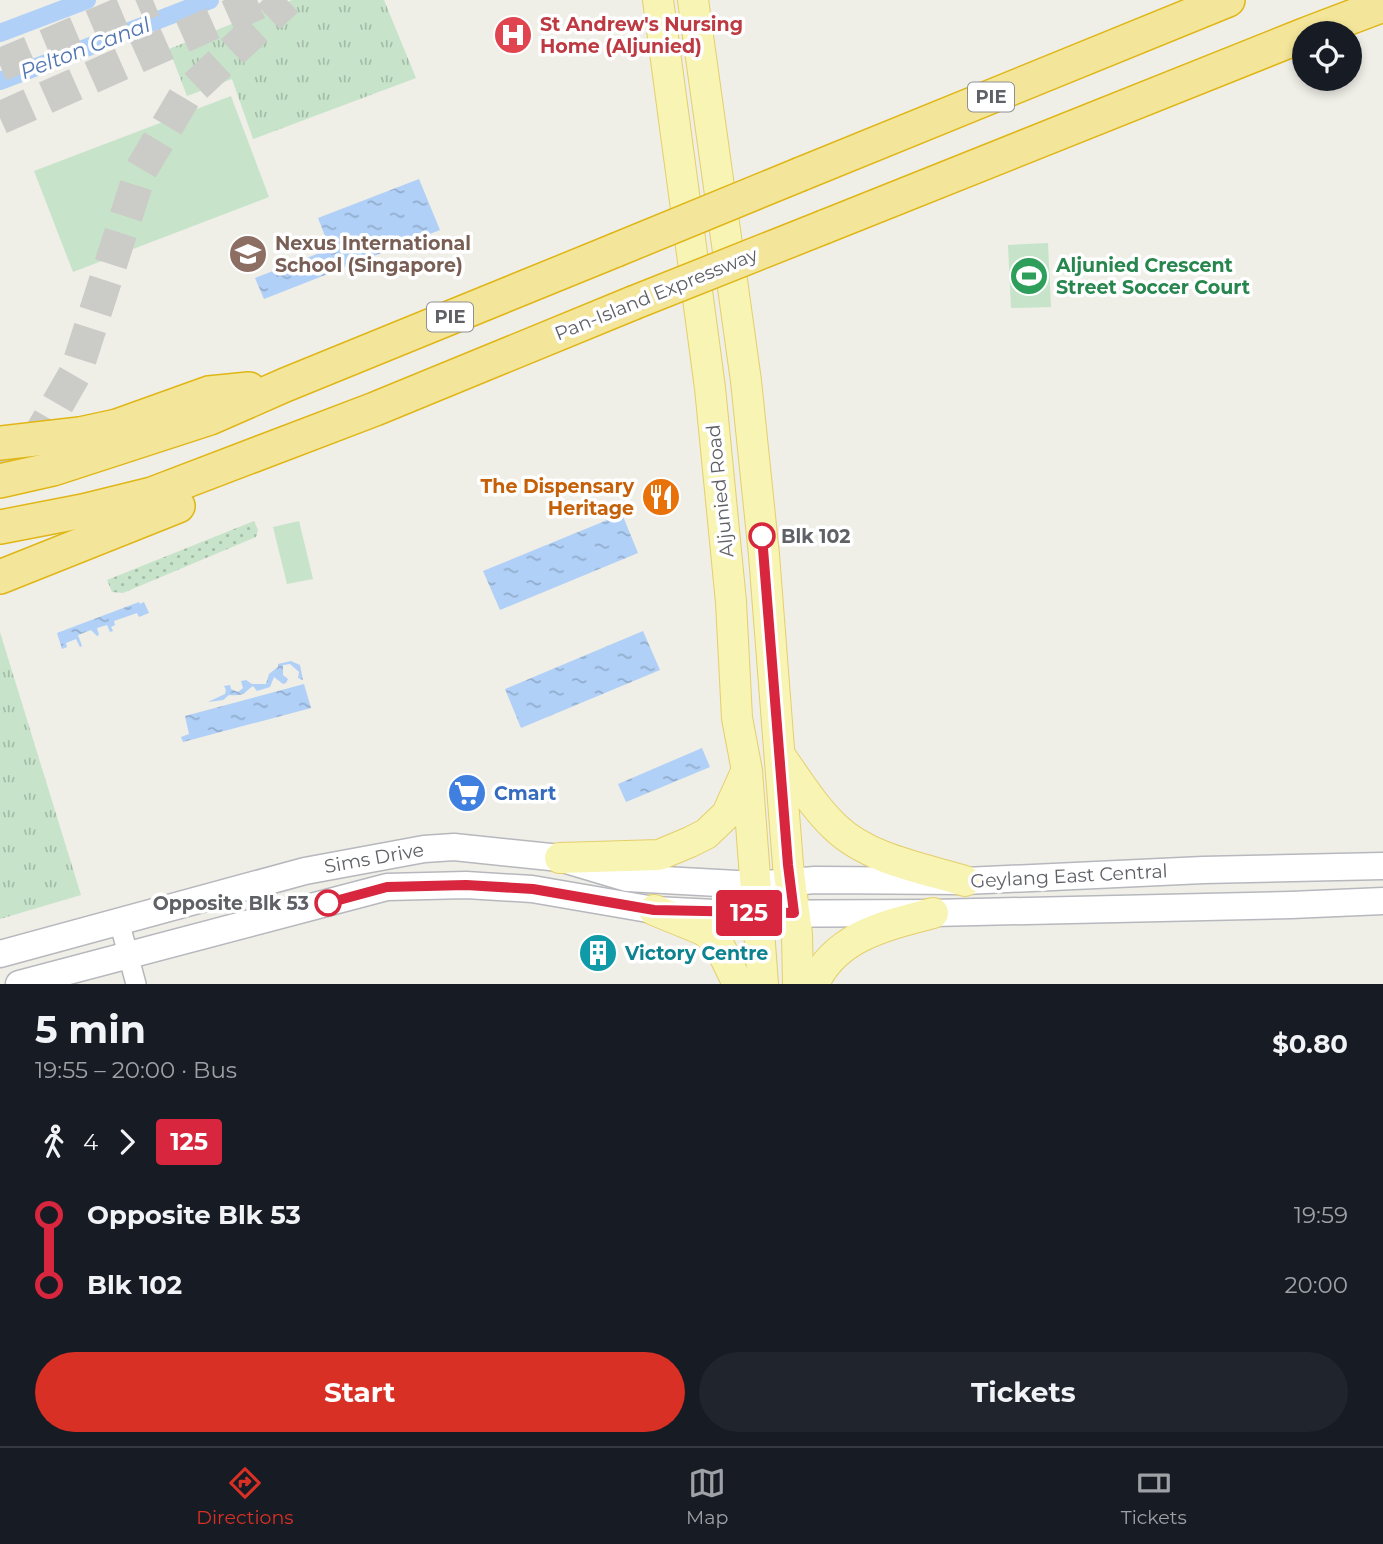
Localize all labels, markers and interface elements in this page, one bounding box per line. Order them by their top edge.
water label: Pelton Canal [17,12,154,84]
place label: St Andrew's Nursing Home (Aljunied) [540,13,743,58]
hospital icon: St Andrew's Nursing Home (Aljunied) [492,14,534,56]
map controls [1292,21,1362,91]
button: locate [1292,21,1362,91]
road number: PIE [968,82,1014,112]
place label: Nexus International School (Singapore) [275,232,471,277]
school or university icon: Nexus International School (Singapore) [227,233,269,275]
street label: Pan-Island Expressway [551,242,761,345]
place label: Aljunied Crescent Street Soccer Court [1055,254,1250,299]
sports icon: Aljunied Crescent Street Soccer Court [1008,255,1050,297]
road number: PIE [427,302,473,332]
street label: Aljunied Road [702,423,738,559]
place label: The Dispensary Heritage [481,475,635,520]
restaurant icon: The Dispensary Heritage [640,476,682,518]
marker: Blk 102 [749,523,775,549]
place label: Blk 102 [781,525,851,548]
supermarket icon: Cmart [446,772,488,814]
place label: Cmart [494,782,556,805]
street label: Sims Drive [322,838,426,878]
street label: Geylang East Central [970,859,1168,893]
marker: Opposite Blk 53 [315,890,341,916]
line badge: 125 [709,890,789,936]
place label: Opposite Blk 53 [153,892,309,915]
text: 125 [730,898,768,927]
building icon: Victory Centre [577,932,619,974]
place label: Victory Centre [624,942,768,965]
text: 5 min [35,1006,146,1053]
text: $0.80 [1272,1028,1348,1060]
text: 19:55 – 20:00 · Bus [35,1056,237,1084]
icon: walk [35,1123,73,1161]
icon: forward [108,1123,146,1161]
text: 125 [170,1127,208,1156]
text: 4 [83,1128,98,1156]
text: Opposite Blk 53 [87,1199,301,1231]
text: 19:59 [1294,1201,1348,1229]
text: Blk 102 [87,1269,182,1301]
text: 20:00 [1284,1271,1348,1299]
button: Start [35,1352,685,1432]
button: Tickets [699,1352,1348,1432]
tab: Directions [196,1464,294,1529]
tab: Map [686,1464,728,1529]
tab: Tickets [1121,1464,1187,1529]

